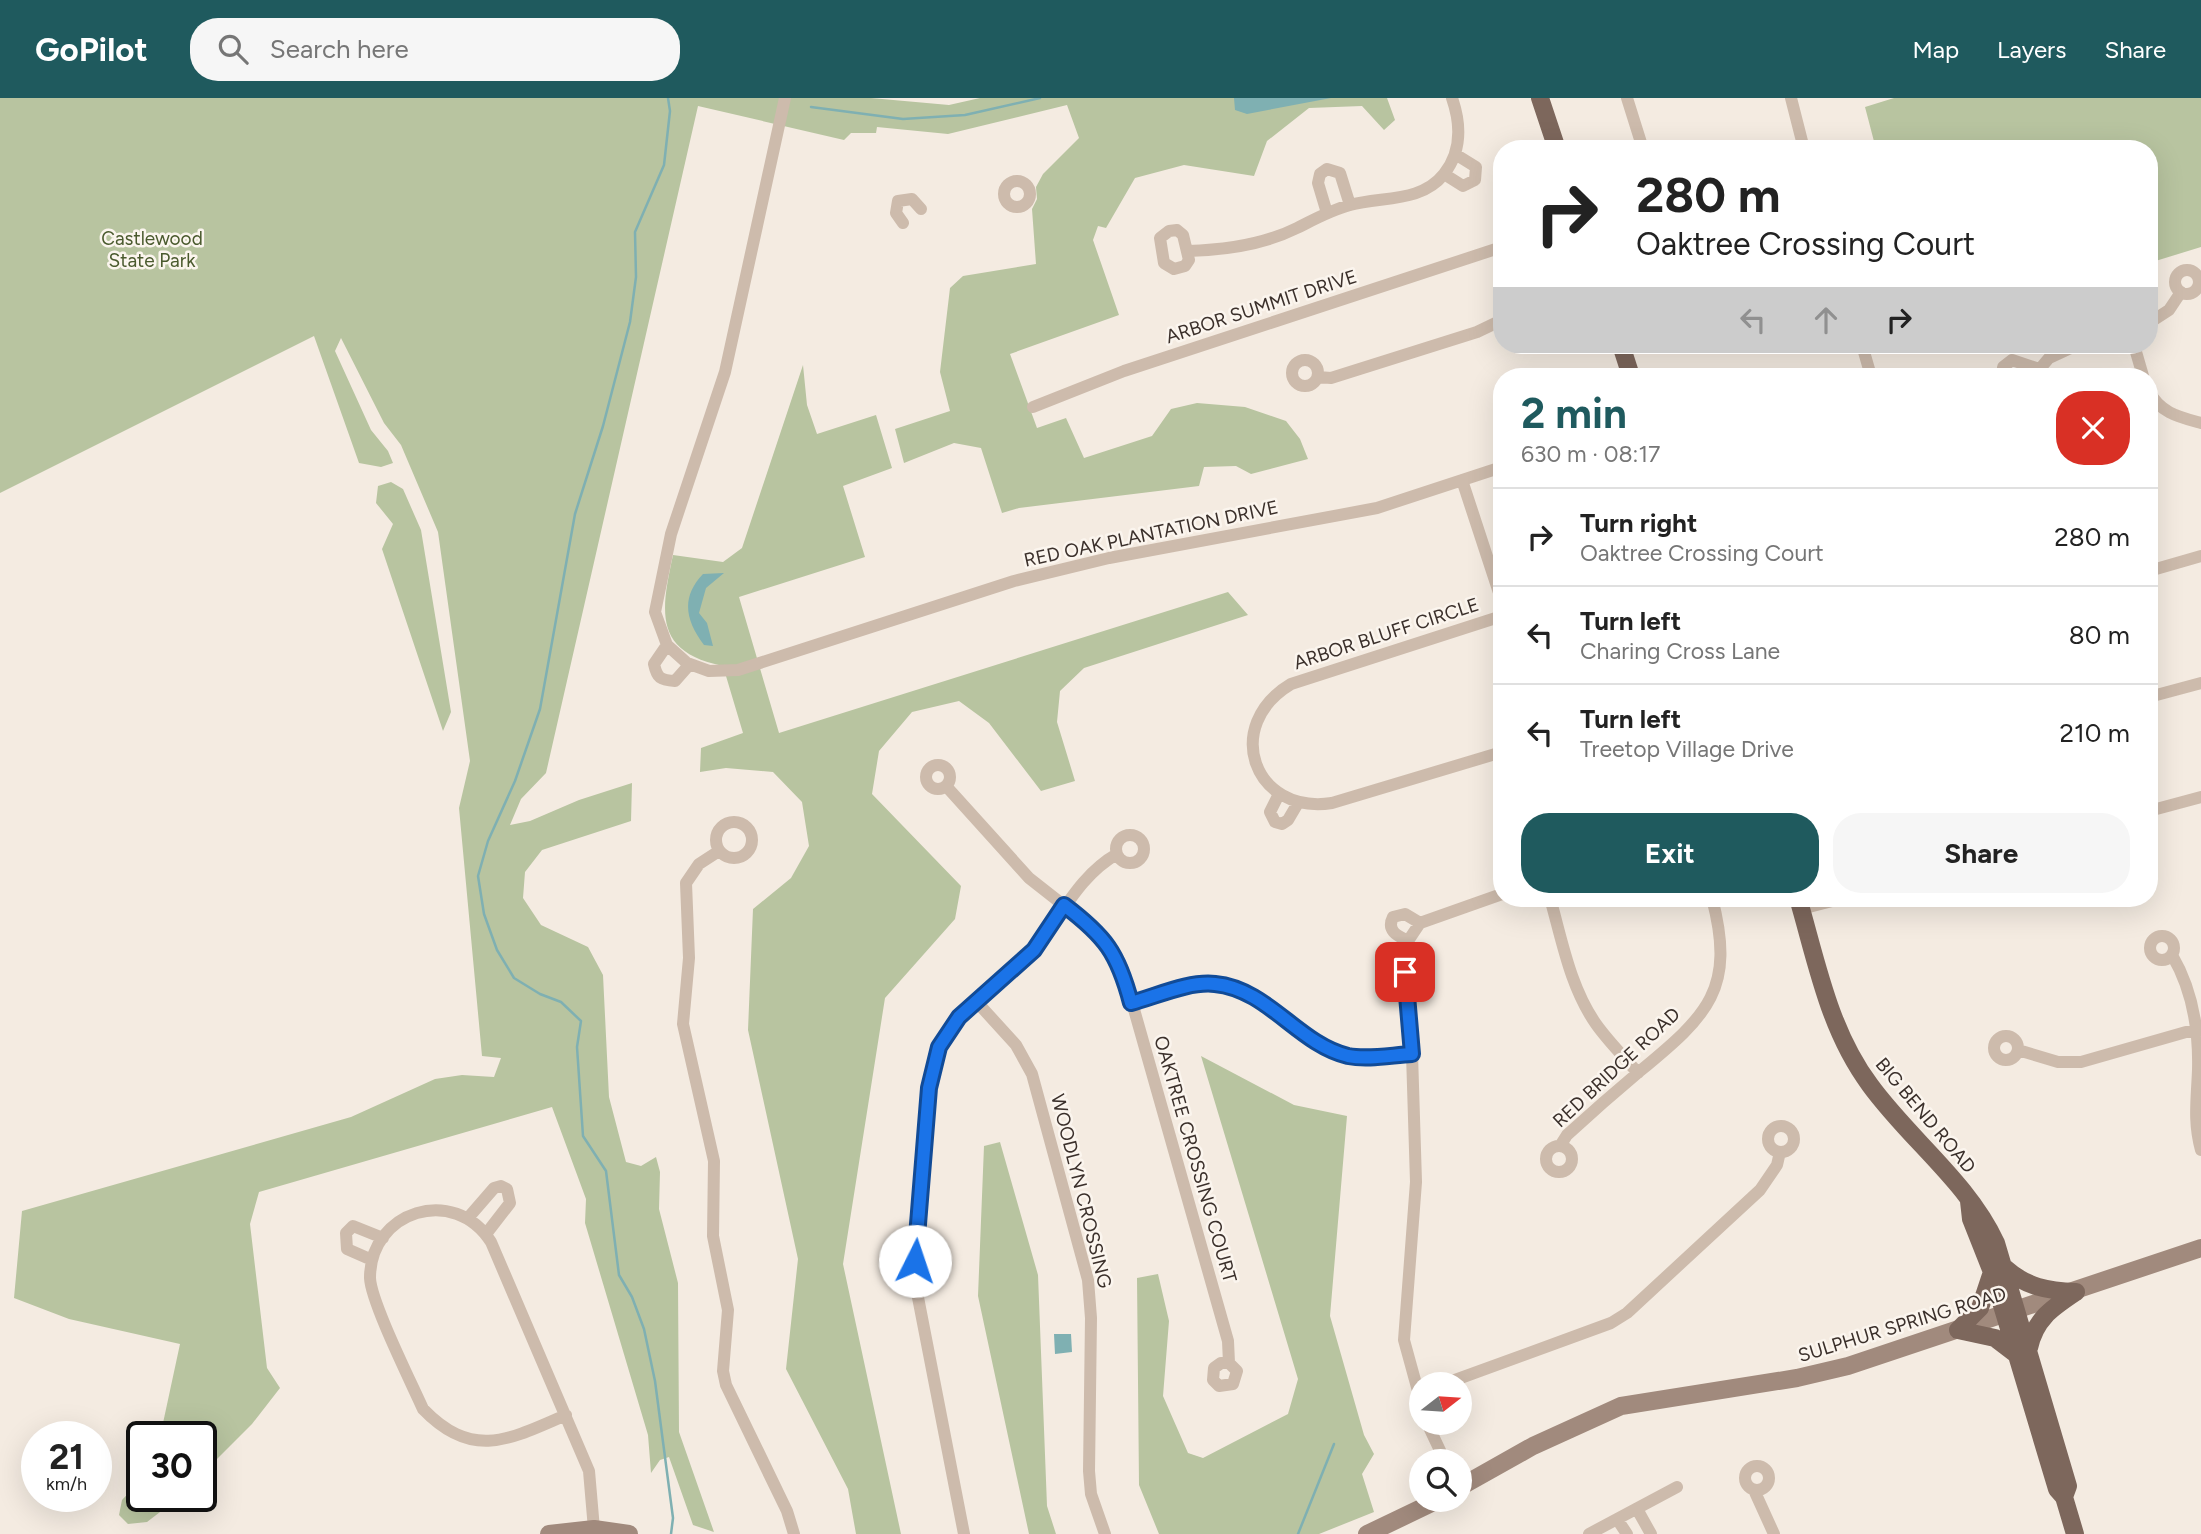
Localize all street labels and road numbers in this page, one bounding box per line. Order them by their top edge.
street label: ARBOR SUMMIT DRIVE [1163,265,1360,348]
street label: RED OAK PLANTATION DRIVE [1022,495,1280,572]
street label: ARBOR BLUFF CIRCLE [1291,593,1482,674]
street label: RED BRIDGE ROAD [1548,1002,1685,1132]
street label: OAKTREE CROSSING COURT [1149,1033,1242,1286]
street label: BIG BEND ROAD [1871,1053,1981,1178]
street label: WOODLYN CROSSING [1046,1092,1117,1291]
street label: SULPHUR SPRING ROAD [1795,1282,2009,1367]

